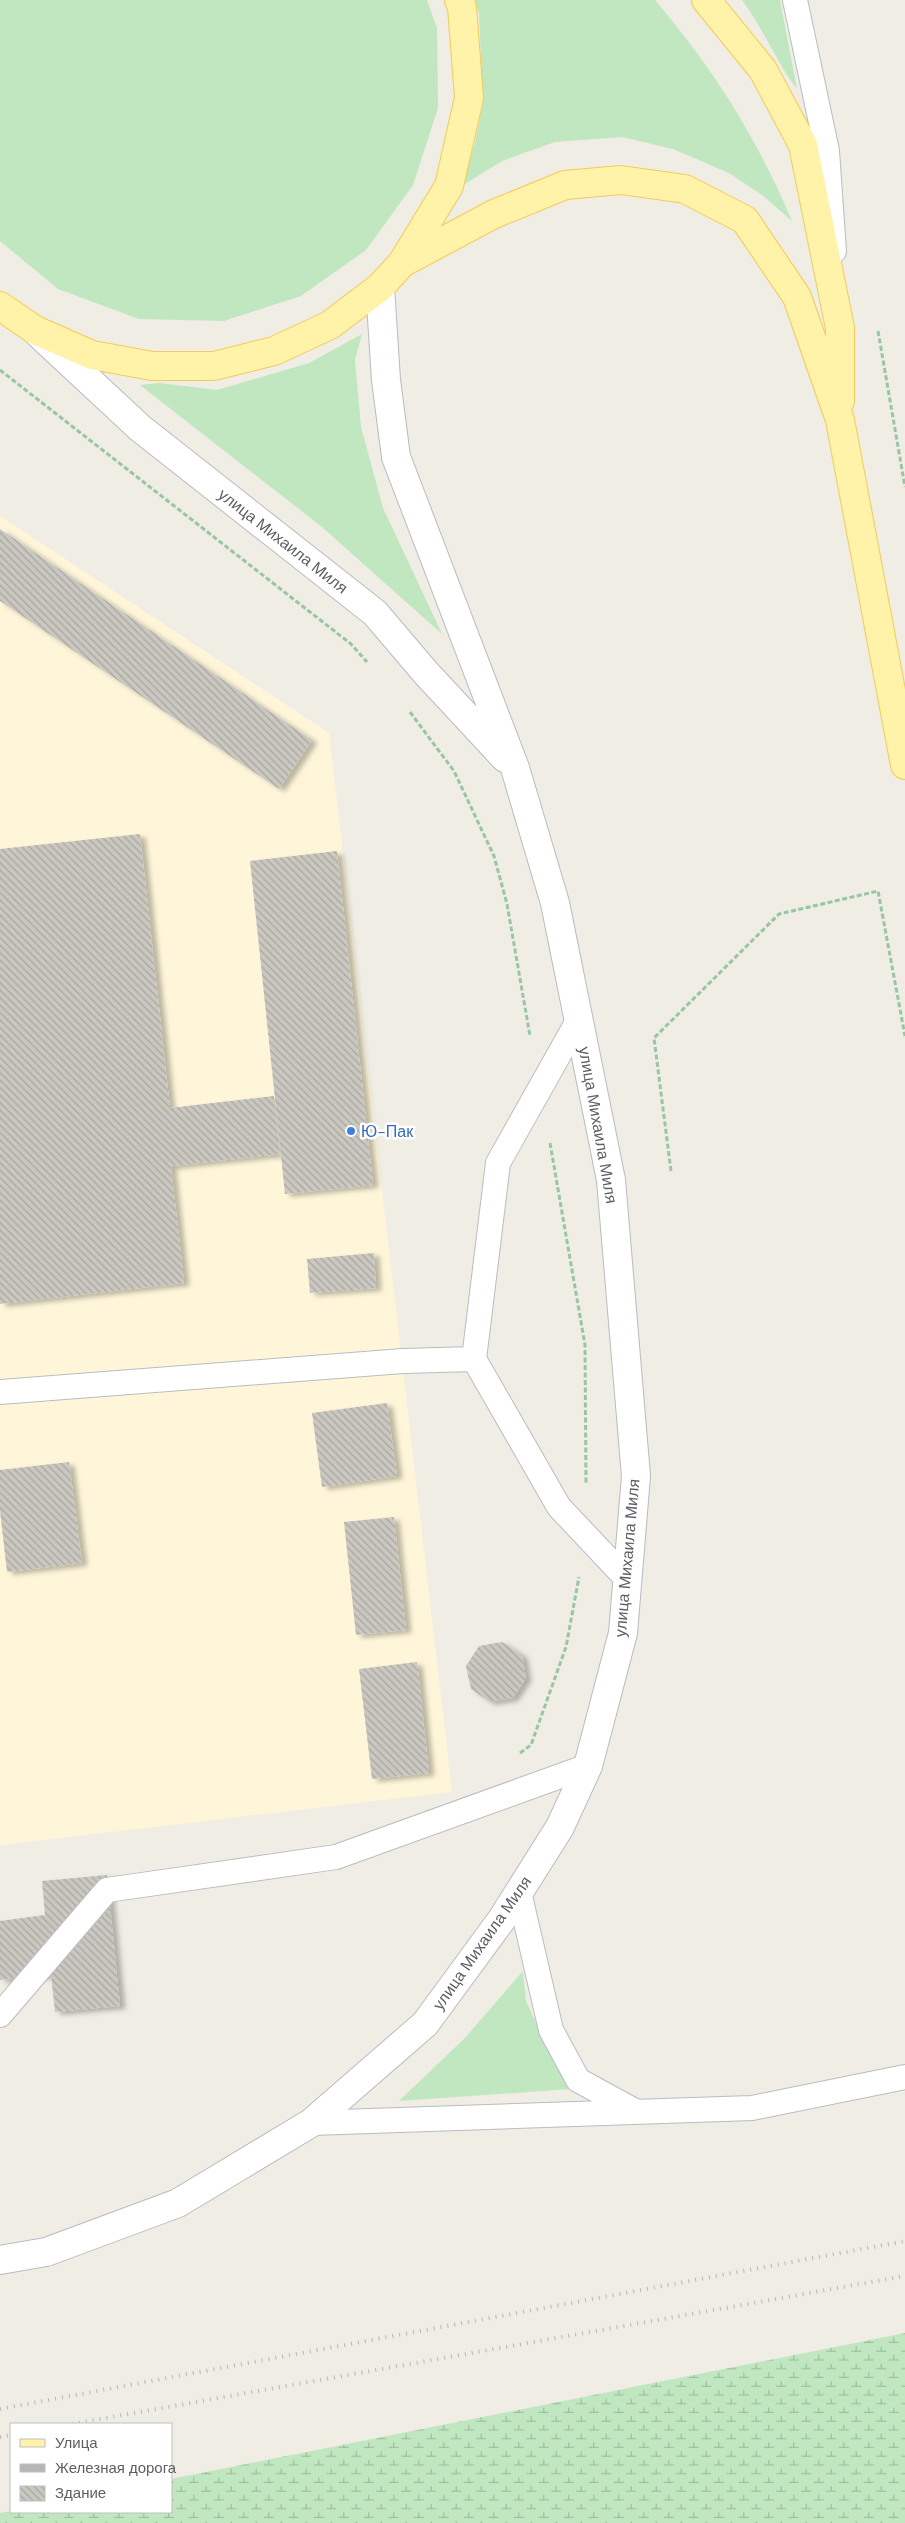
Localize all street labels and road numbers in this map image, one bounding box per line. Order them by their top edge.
street label: улица Михаила Миля [214,484,352,598]
street label: улица Михаила Миля [574,1045,622,1205]
street label: улица Михаила Миля [610,1478,644,1638]
street label: улица Михаила Миля [428,1872,536,2014]

